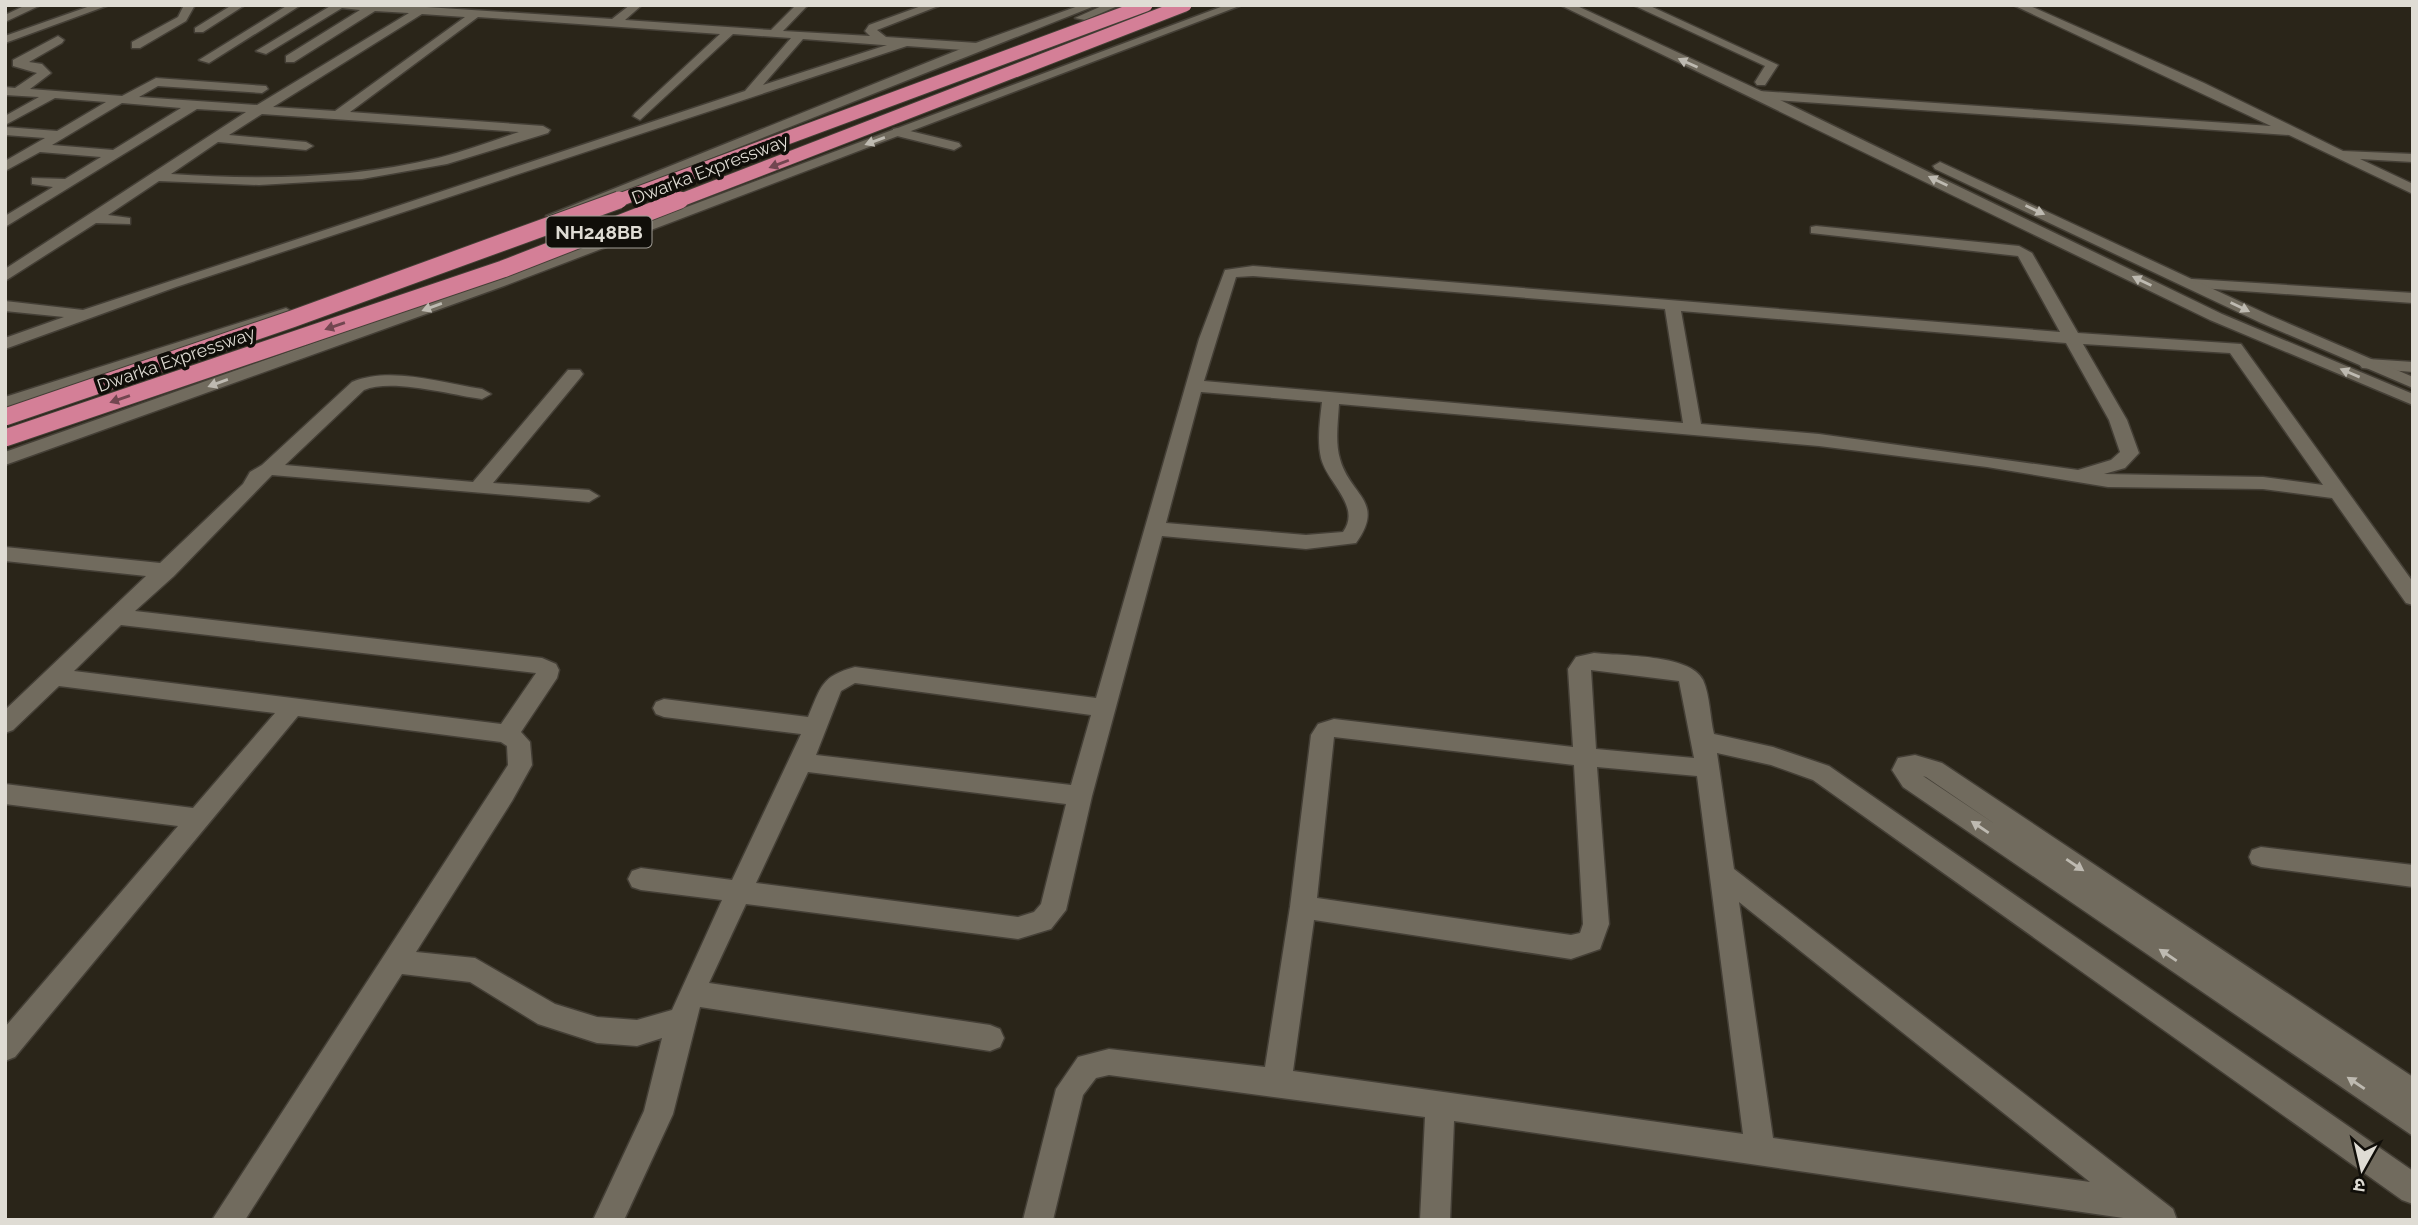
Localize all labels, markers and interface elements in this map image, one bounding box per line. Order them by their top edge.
one-way arrow [1678,57,1698,69]
street label: Dwarka Expressway [629,129,791,209]
one-way arrow [864,136,885,147]
one-way arrow [768,158,789,169]
one-way arrow [1928,175,1948,187]
one-way arrow [2024,205,2045,216]
road number: NH248BB [546,216,652,248]
one-way arrow [2132,275,2152,286]
one-way arrow [422,302,443,313]
one-way arrow [2230,302,2250,313]
one-way arrow [324,321,345,332]
street label: Dwarka Expressway [94,322,258,396]
one-way arrow [2339,368,2360,379]
one-way arrow [207,378,228,389]
one-way arrow [109,394,130,405]
one-way arrow [1971,820,1989,834]
one-way arrow [2066,858,2084,872]
one-way arrow [2159,948,2177,962]
one-way arrow [2347,1076,2365,1090]
north arrow [2327,1134,2397,1204]
text: उ [2352,1174,2367,1198]

